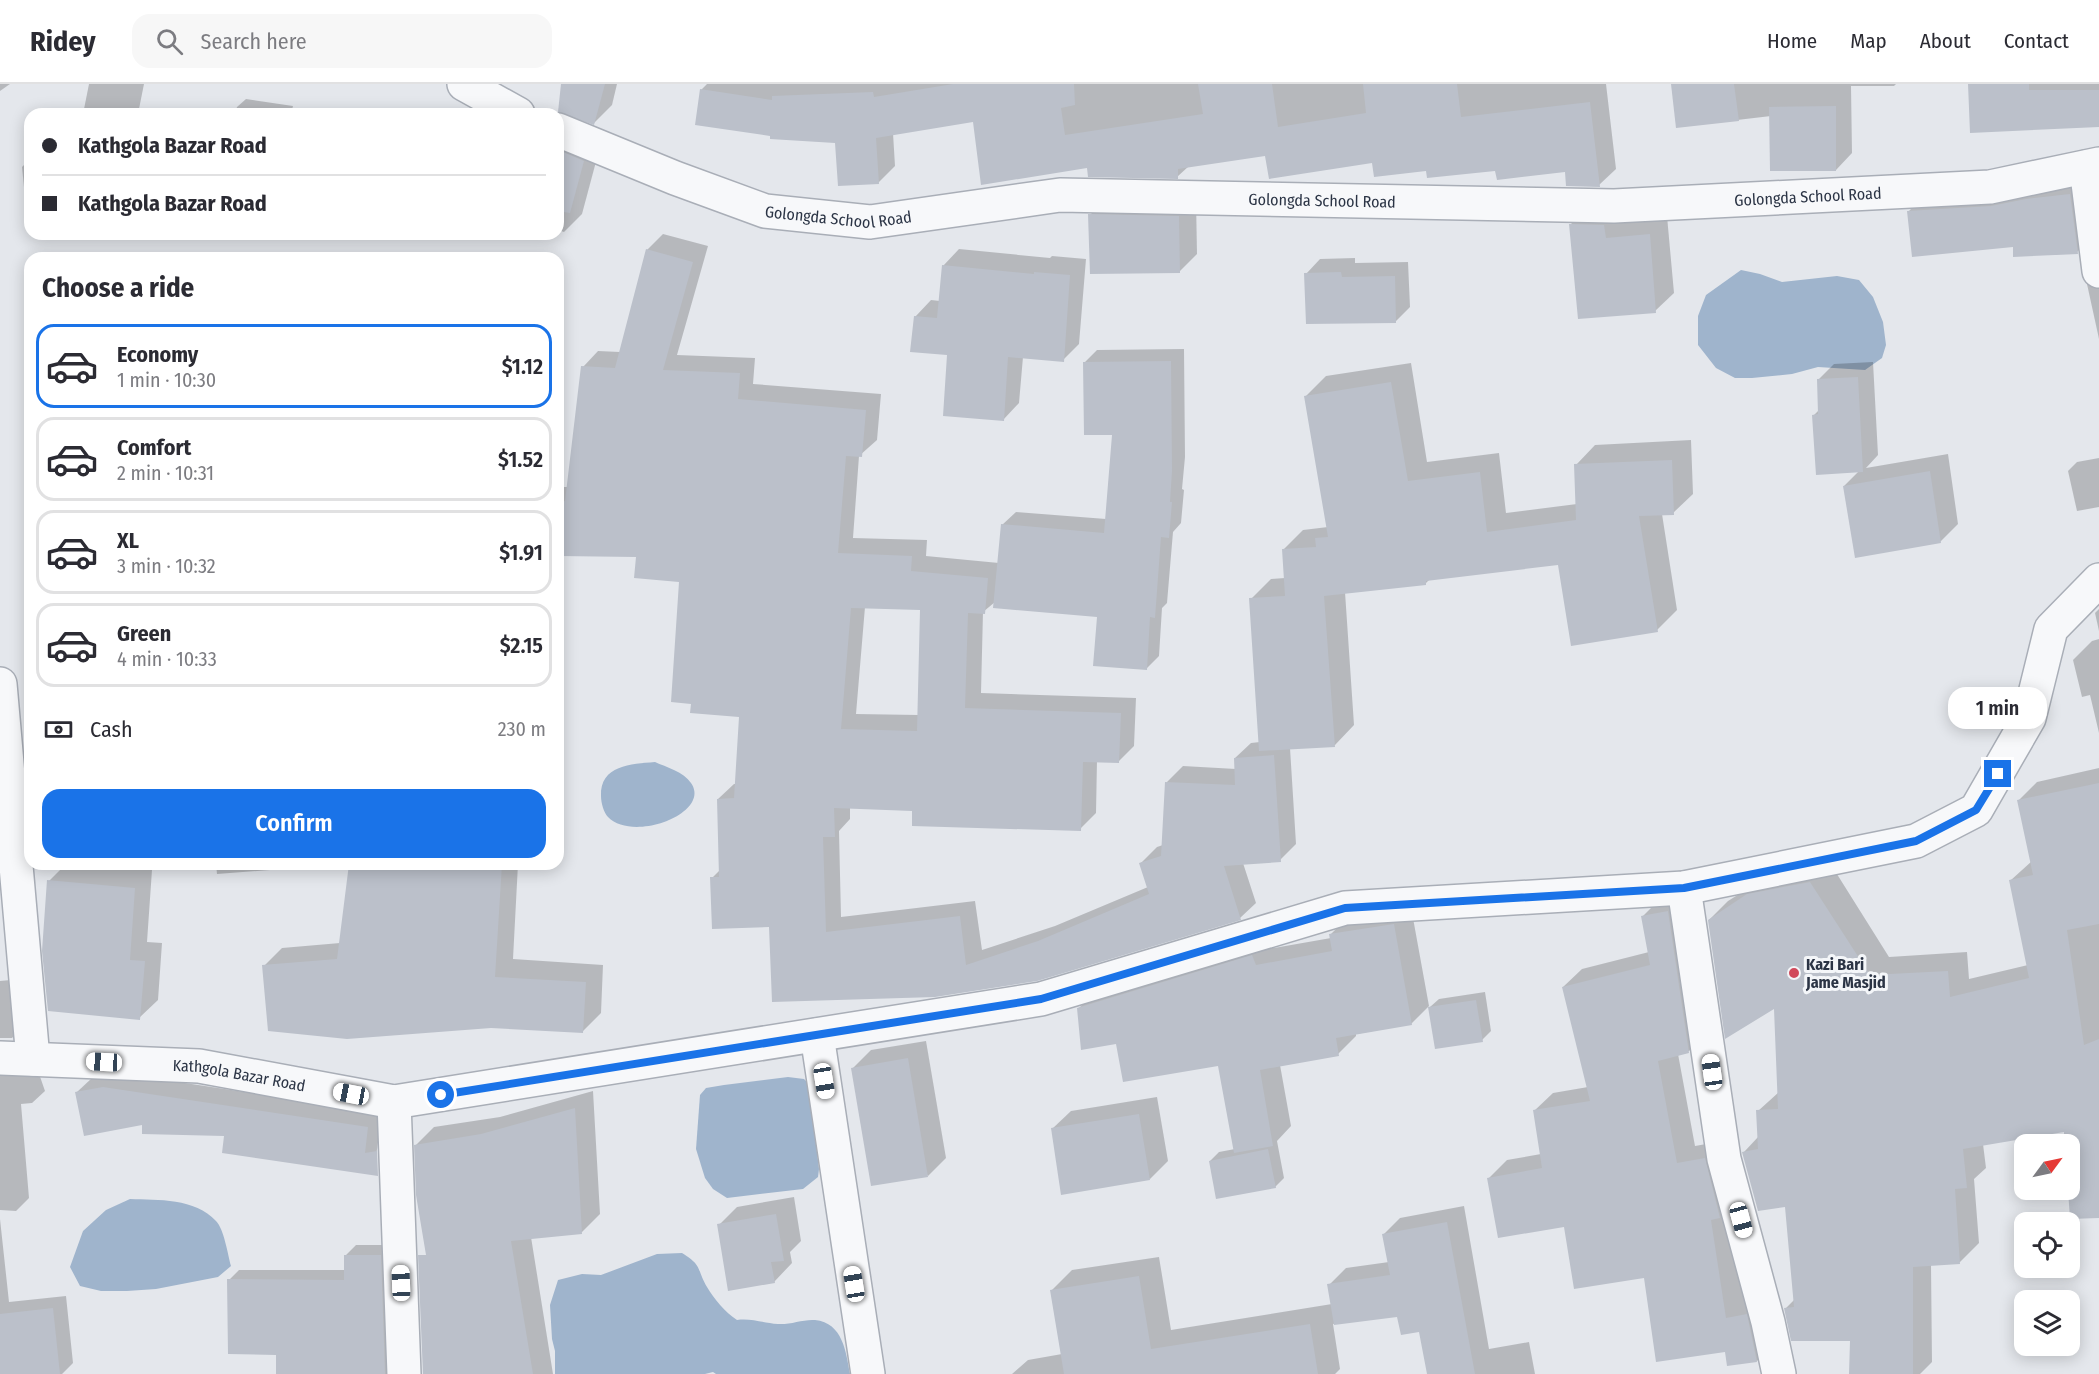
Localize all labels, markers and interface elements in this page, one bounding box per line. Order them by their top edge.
search box [132,14,552,68]
text: Ridey [30,25,96,58]
icon: search [153,25,186,58]
text: Search here [201,28,307,55]
text: Home [1767,28,1817,54]
text: Map [1850,28,1887,54]
text: About [1920,28,1971,54]
text: Contact [2004,28,2069,54]
text: Kathgola Bazar Road [78,132,267,159]
street label: Golongda School Road [1734,183,1882,210]
text: Kathgola Bazar Road [78,190,267,217]
street label: Golongda School Road [1248,190,1396,212]
street label: Golongda School Road [764,202,913,232]
text: Choose a ride [42,272,194,304]
icon: car [45,339,99,393]
text: Economy [117,341,198,368]
text: $1.12 [502,353,543,380]
text: 1 min · 10:30 [117,368,216,392]
icon: car [45,432,99,486]
text: Comfort [117,434,191,461]
text: $1.52 [498,446,543,473]
text: 2 min · 10:31 [117,461,214,485]
icon: car [45,525,99,579]
text: XL [117,527,139,554]
text: $1.91 [499,539,543,566]
text: 3 min · 10:32 [117,554,216,578]
icon: car [45,618,99,672]
text: Green [117,620,171,647]
text: $2.15 [500,632,543,659]
text: 4 min · 10:33 [117,647,217,671]
callout: 1 min [1948,687,2048,729]
text: 1 min [1976,696,2019,720]
icon: cash [42,713,75,746]
text: Cash [90,716,133,743]
text: 230 m [498,717,546,741]
route end [1984,760,2011,787]
button: Confirm [42,789,546,858]
place label: Kazi Bari Jame Masjid [1805,955,1886,992]
marker: Kazi Bari Jame Masjid [1787,966,1801,980]
car [86,1052,122,1072]
car [1701,1053,1723,1091]
street label: Kathgola Bazar Road [172,1056,307,1095]
car [812,1062,836,1100]
route start [427,1081,454,1108]
car [332,1082,370,1106]
north arrow [2014,1134,2080,1200]
map controls [2014,1134,2080,1356]
car [1728,1200,1754,1240]
button: locate [2014,1212,2080,1278]
car [391,1265,411,1301]
car [842,1265,866,1303]
button: layers [2014,1290,2080,1356]

